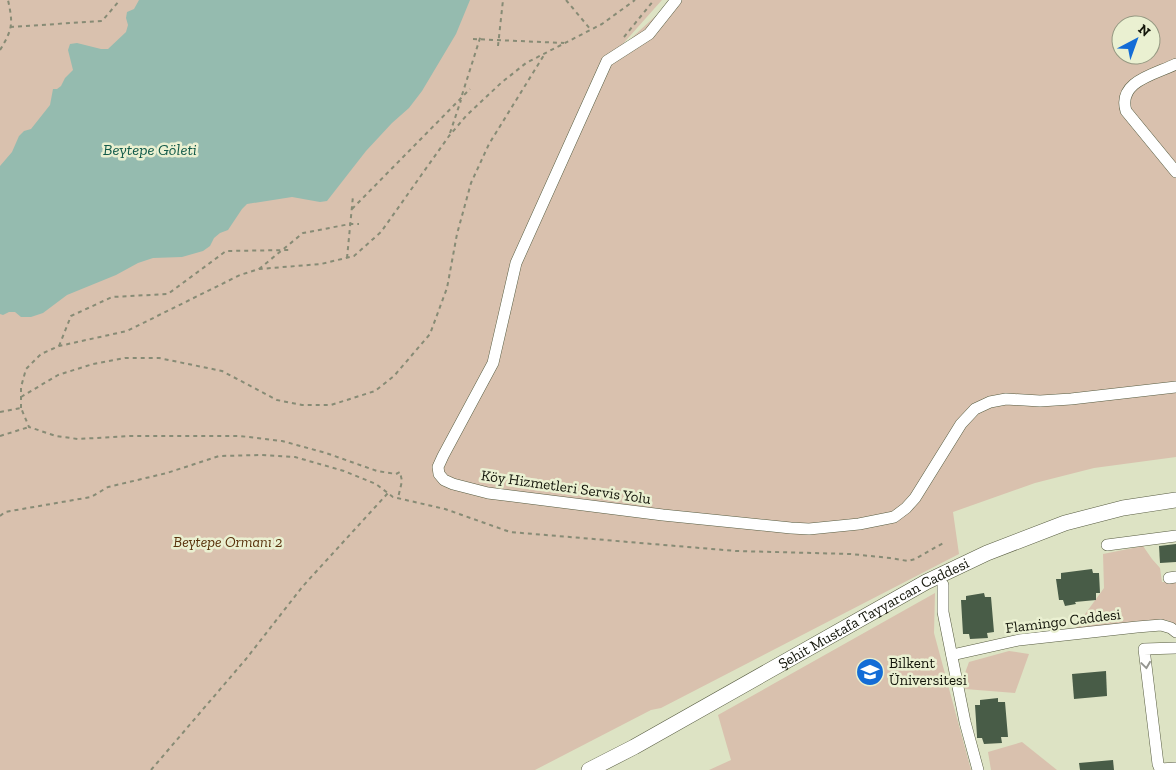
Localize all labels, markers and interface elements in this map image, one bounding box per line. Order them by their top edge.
north arrow [1111,15,1161,65]
text: N [1135,21,1154,41]
water label: Beytepe Göleti [103,140,197,159]
street label: Köy Hizmetleri Servis Yolu [480,466,653,508]
park label: Beytepe Ormanı 2 [173,533,283,551]
street label: Şehit Mustafa Tayyarcan Caddesi [775,554,972,673]
street label: Flamingo Caddesi [1004,605,1122,637]
place label: Bilkent Üniversitesi [889,654,967,689]
school or university icon: Bilkent Üniversitesi [855,657,885,687]
one-way arrow [1140,662,1151,670]

